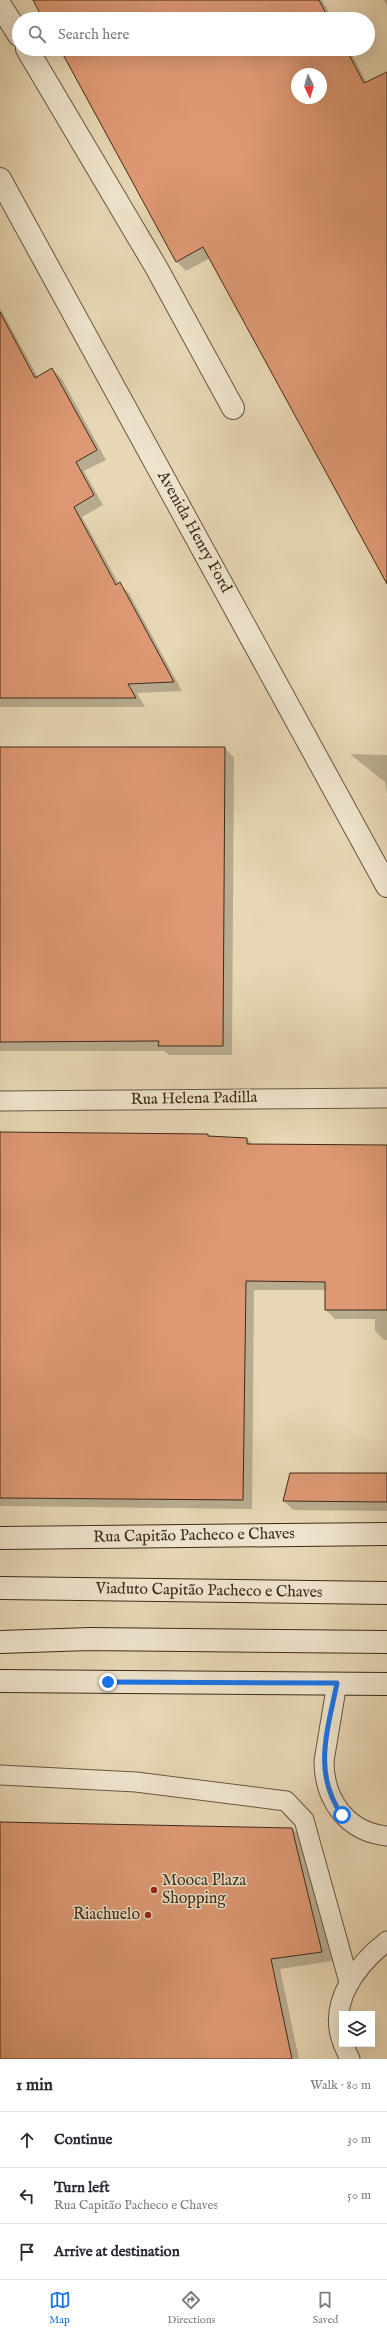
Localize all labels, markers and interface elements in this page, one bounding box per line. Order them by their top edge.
search box [12,12,375,56]
icon: search [26,23,48,45]
text: Search here [58,25,129,44]
north arrow [291,68,327,104]
street label: Avenida Henry Ford [152,467,236,597]
street label: Rua Helena Padilla [130,1088,258,1110]
street label: Rua Capitão Pacheco e Chaves [93,1524,295,1548]
street label: Viaduto Capitão Pacheco e Chaves [94,1579,323,1603]
route end [99,1673,117,1691]
route start [333,1806,351,1824]
place label: Mooca Plaza Shopping [162,1871,246,1909]
marker: Mooca Plaza Shopping [149,1885,159,1895]
place label: Riachuelo [73,1905,140,1925]
marker: Riachuelo [143,1910,153,1920]
map controls [339,2011,375,2047]
button: layers [339,2011,375,2047]
text: 1 min [16,2075,53,2096]
text: Walk · 80 m [310,2077,371,2094]
icon: ahead [16,2129,38,2151]
text: Continue [54,2130,112,2149]
text: 30 m [347,2131,371,2148]
text: Turn left [54,2178,110,2197]
icon: left [16,2185,38,2207]
text: 50 m [347,2187,371,2204]
text: Rua Capitão Pacheco e Chaves [54,2197,218,2214]
icon: arrive [16,2241,38,2263]
text: Arrive at destination [54,2242,180,2261]
tab: Map [49,2289,71,2327]
tab: Directions [168,2289,215,2327]
tab: Saved [312,2289,338,2327]

